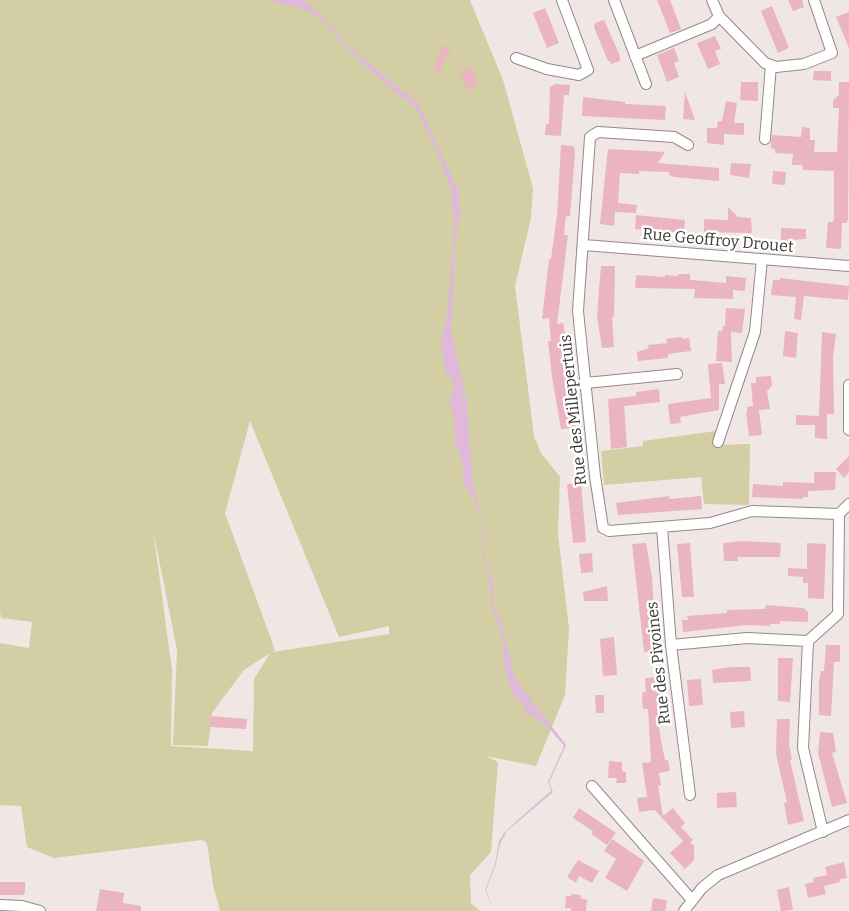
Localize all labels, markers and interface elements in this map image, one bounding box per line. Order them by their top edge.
street label: Rue Geoffroy Drouet [642,225,794,257]
street label: Rue des Millepertuis [557,334,591,486]
street label: Rue des Pivoines [643,600,675,726]

